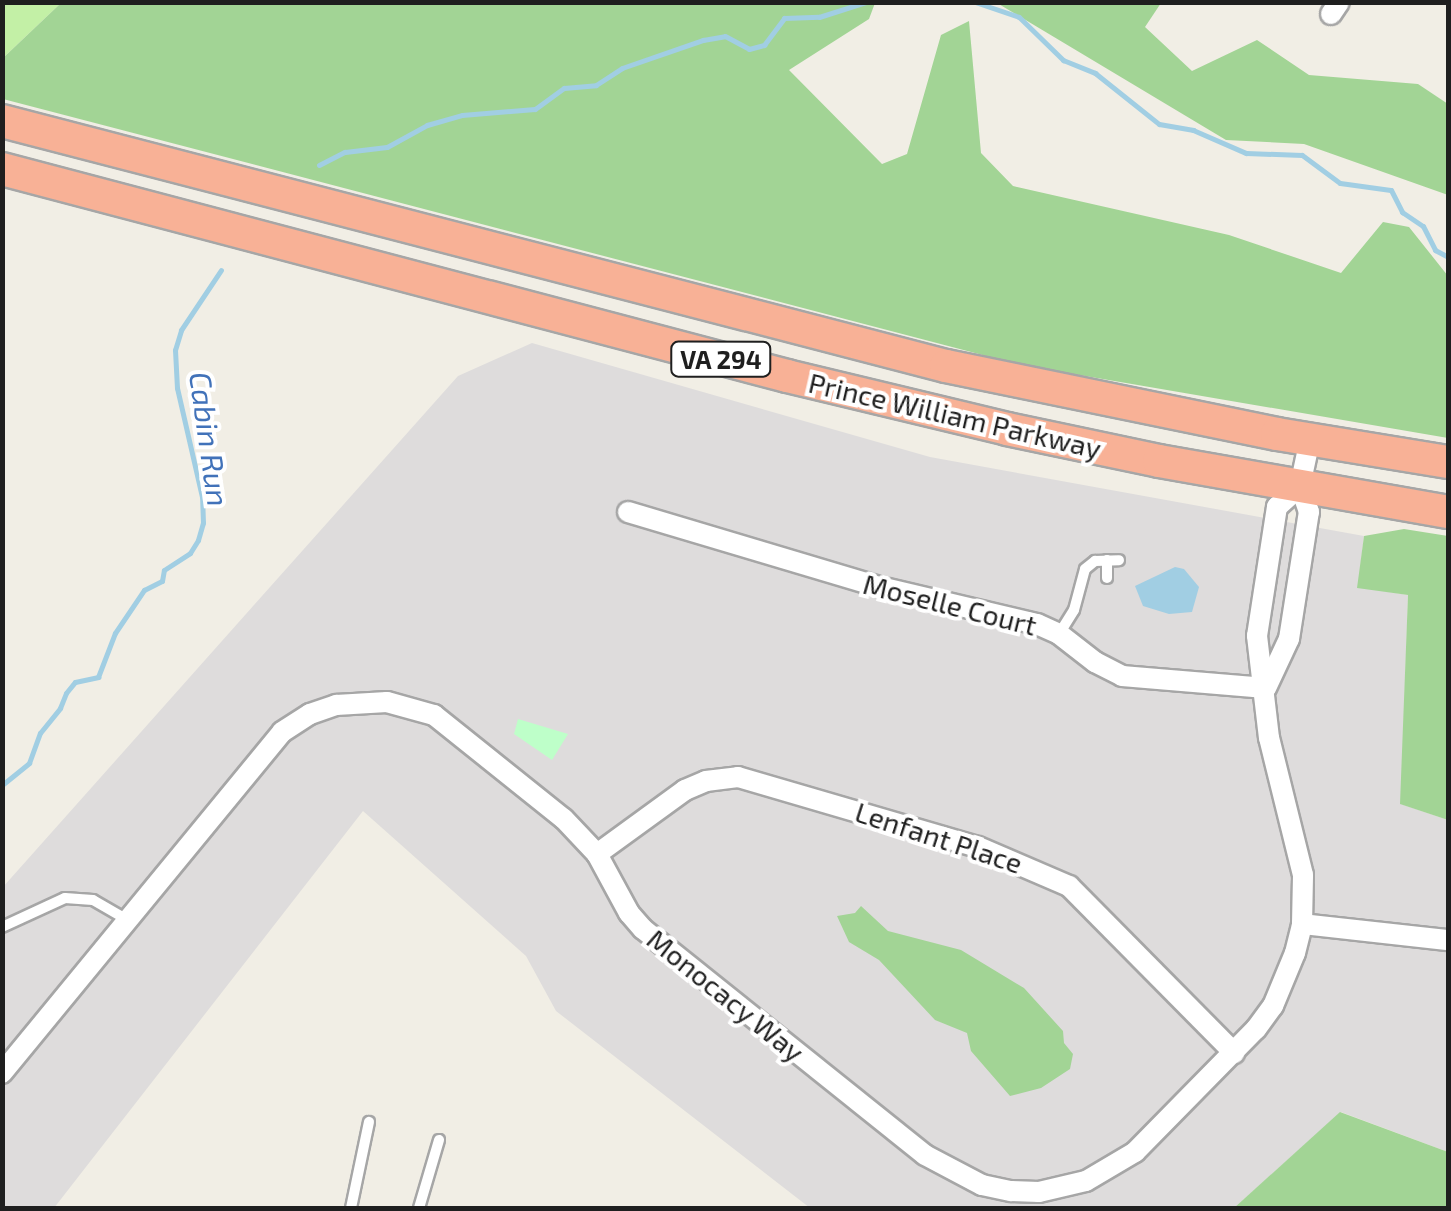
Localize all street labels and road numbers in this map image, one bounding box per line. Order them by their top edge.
road number: VA 294 [668,339,774,379]
street label: Prince William Parkway [805,365,1105,465]
street label: Moselle Court [860,566,1040,642]
street label: Lenfant Place [851,794,1027,880]
street label: Monocacy Way [640,921,812,1069]

